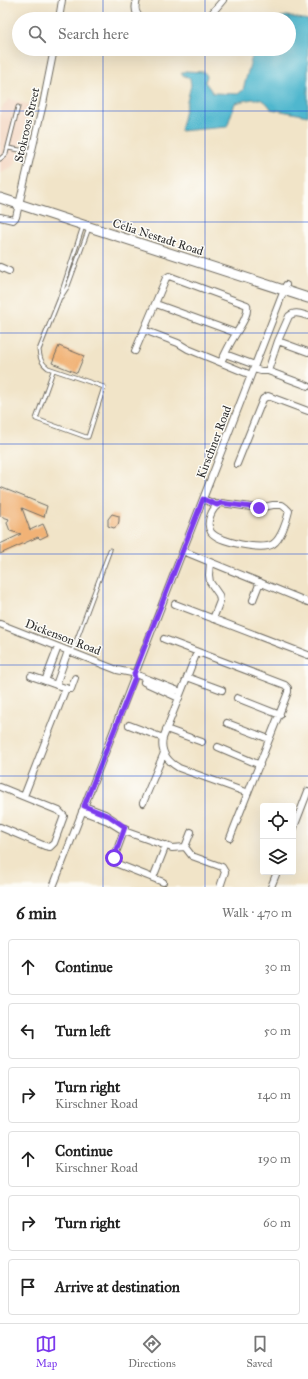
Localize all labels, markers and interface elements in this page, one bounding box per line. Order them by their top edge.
search box [12,12,296,56]
icon: search [26,23,48,45]
text: Search here [58,25,129,43]
street label: Stokroos Street [12,86,43,164]
street label: Celia Nestadt Road [111,216,205,258]
street label: Kirschner Road [194,404,234,480]
route end [250,499,268,517]
street label: Dickenson Road [23,616,103,658]
map controls [260,803,296,875]
button: locate [260,803,296,839]
button: layers [260,839,296,875]
route start [105,849,123,867]
text: 6 min [16,903,57,924]
text: Walk · 470 m [222,905,292,921]
icon: ahead [17,956,39,978]
text: Continue [55,958,113,976]
text: 30 m [265,959,291,975]
icon: left [17,1020,39,1042]
text: Turn left [55,1022,111,1040]
text: 50 m [264,1023,291,1039]
text: Turn right [55,1078,120,1096]
icon: right [17,1084,39,1106]
text: 140 m [257,1087,291,1103]
text: Kirschner Road [55,1096,138,1112]
text: Continue [55,1142,113,1160]
icon: ahead [17,1148,39,1170]
text: 190 m [258,1151,291,1167]
text: Kirschner Road [55,1160,138,1176]
icon: right [17,1212,39,1234]
text: Turn right [55,1214,120,1232]
text: 60 m [263,1215,291,1231]
icon: arrive [17,1276,39,1298]
text: Arrive at destination [55,1278,180,1296]
tab: Map [35,1333,57,1370]
tab: Directions [128,1333,176,1370]
tab: Saved [246,1333,273,1370]

